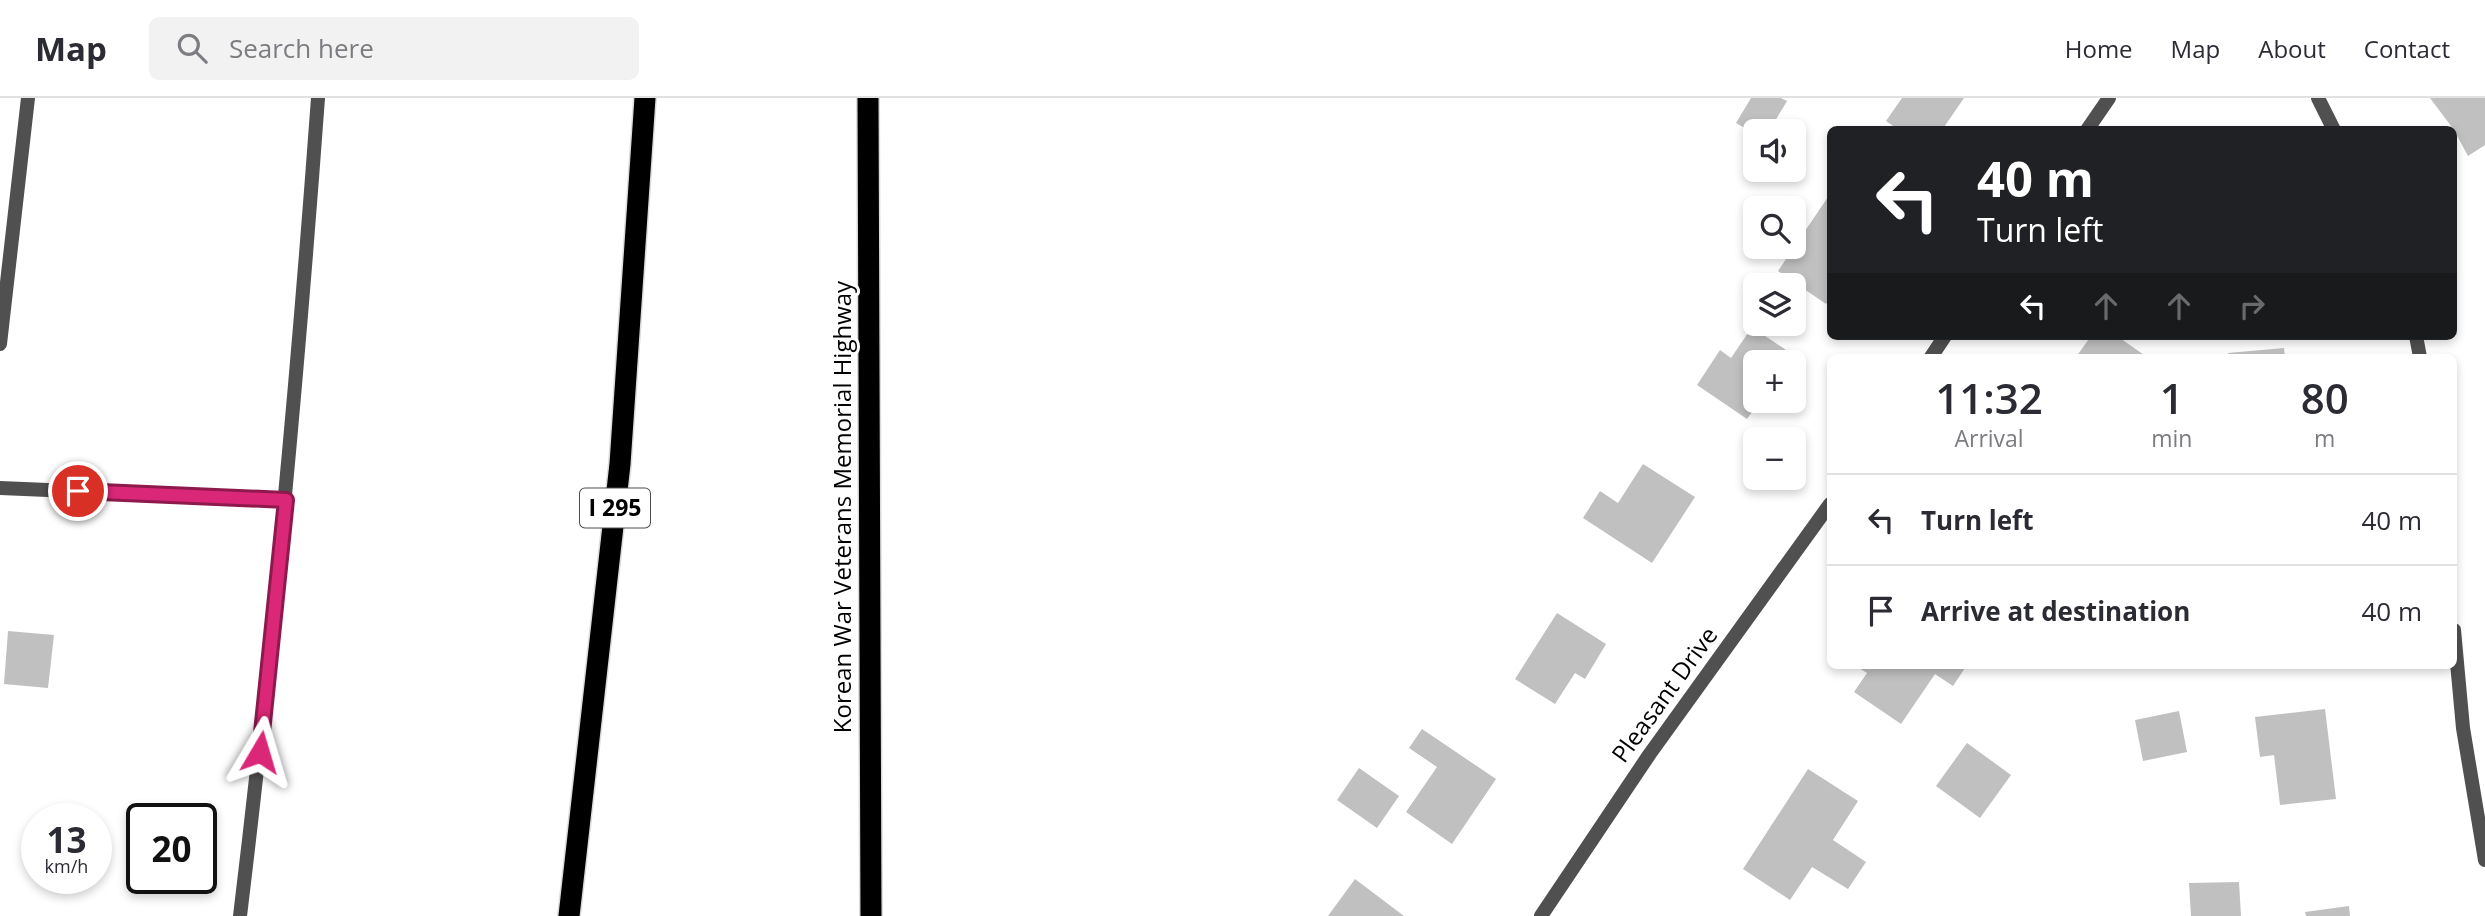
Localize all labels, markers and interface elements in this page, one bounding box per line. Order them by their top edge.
search box [149,17,639,80]
text: Map [35,26,107,71]
icon: search [173,29,211,67]
text: Search here [229,30,374,66]
text: Home [2065,32,2133,65]
text: Map [2171,32,2220,65]
text: About [2258,32,2326,65]
text: Contact [2364,32,2450,65]
map controls [1743,119,1806,490]
button: sound [1743,119,1806,182]
text: 40 m [1977,145,2094,211]
icon: left [1862,154,1953,245]
button: search [1743,196,1806,259]
text: Turn left [1977,208,2103,251]
button: layers [1743,273,1806,336]
street label: Korean War Veterans Memorial Highway [825,280,858,733]
icon: left [2014,287,2052,325]
icon: ahead [2087,287,2125,325]
icon: ahead [2160,287,2198,325]
icon: right [2233,287,2271,325]
button: + [1743,350,1806,413]
text: 11:32 [1935,369,2043,426]
text: 1 [2160,369,2184,426]
text: 80 [2301,369,2349,426]
text: Arrival [1954,422,2024,454]
text: min [2151,422,2192,454]
text: m [2314,422,2335,454]
button: − [1743,427,1806,490]
pin [48,461,108,521]
icon: arrive [59,472,97,510]
road number: I 295 [580,488,650,528]
icon: left [1862,501,1900,539]
text: Turn left [1921,502,2033,538]
text: 40 m [2361,502,2422,538]
icon: arrive [1862,592,1900,630]
text: Arrive at destination [1921,593,2190,629]
text: 40 m [2361,593,2422,629]
street label: Pleasant Drive [1603,620,1724,769]
position arrow [223,715,297,789]
speed limit sign: 20 [126,803,217,894]
text: 13 [46,816,87,863]
text: km/h [45,854,88,878]

